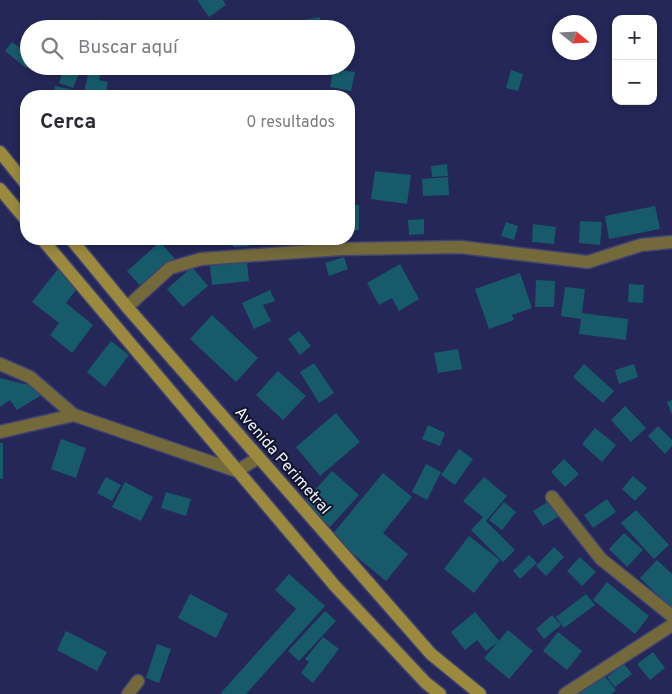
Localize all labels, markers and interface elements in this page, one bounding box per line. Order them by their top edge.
north arrow [552,15,597,60]
map controls [612,15,657,105]
button: + [612,15,657,60]
search box [20,20,355,75]
icon: search [38,34,66,62]
text: Buscar aquí [78,36,178,60]
button: − [612,60,657,105]
text: Cerca [40,109,96,136]
text: 0 resultados [246,113,335,133]
street label: Avenida Perimetral [230,403,334,519]

